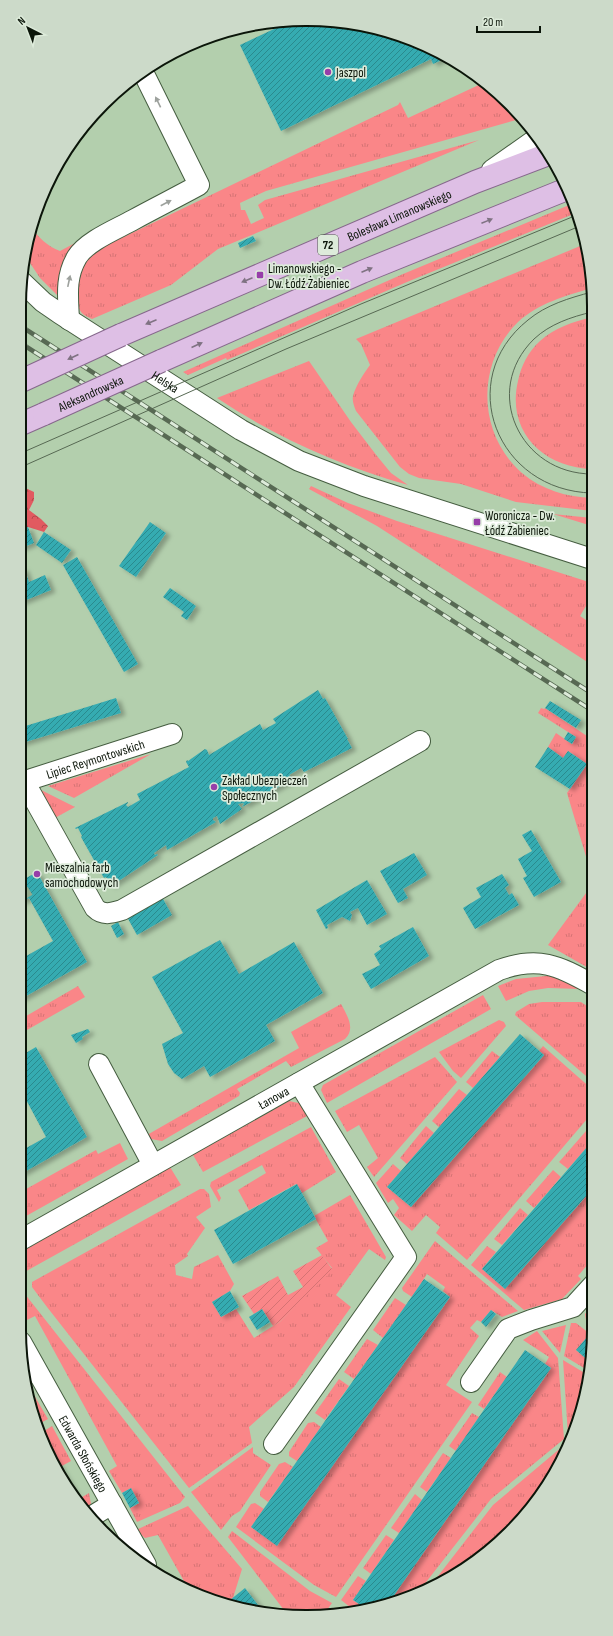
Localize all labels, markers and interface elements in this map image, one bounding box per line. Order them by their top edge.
north arrow [8,8,48,48]
scale bar [477,8,540,34]
text: N [15,14,28,28]
text: 20 m [483,15,503,30]
place label: Jaszpol [335,65,366,81]
marker: Jaszpol [323,67,333,77]
one-way arrow [155,96,161,108]
street label: Bolesława Limanowskiego [345,186,454,245]
one-way arrow [160,200,172,206]
one-way arrow [482,218,493,224]
road number: 72 [318,235,338,255]
place label: Limanowskiego - Dw. Łódź Żabieniec [268,261,349,292]
one-way arrow [361,267,373,274]
marker: Limanowskiego - Dw. Łódź Żabieniec [255,270,265,280]
one-way arrow [66,275,72,287]
one-way arrow [240,278,252,284]
one-way arrow [145,319,157,325]
one-way arrow [191,342,202,348]
one-way arrow [67,354,78,360]
street label: Helska [148,368,181,397]
street label: Aleksandrowska [55,372,126,416]
place label: Woronicza - Dw. Łódź Żabieniec [484,508,555,539]
marker: Woronicza - Dw. Łódź Żabieniec [472,517,482,527]
street label: Lipiec Reymontowskich [44,736,147,783]
place label: Zakład Ubezpieczeń Społecznych [222,773,307,804]
marker: Zakład Ubezpieczeń Społecznych [209,782,219,792]
place label: Mieszalnia farb samochodowych [45,860,118,891]
marker: Mieszalnia farb samochodowych [32,869,42,879]
street label: Łanowa [255,1083,292,1114]
street label: Edwarda Słońskiego [55,1413,111,1495]

